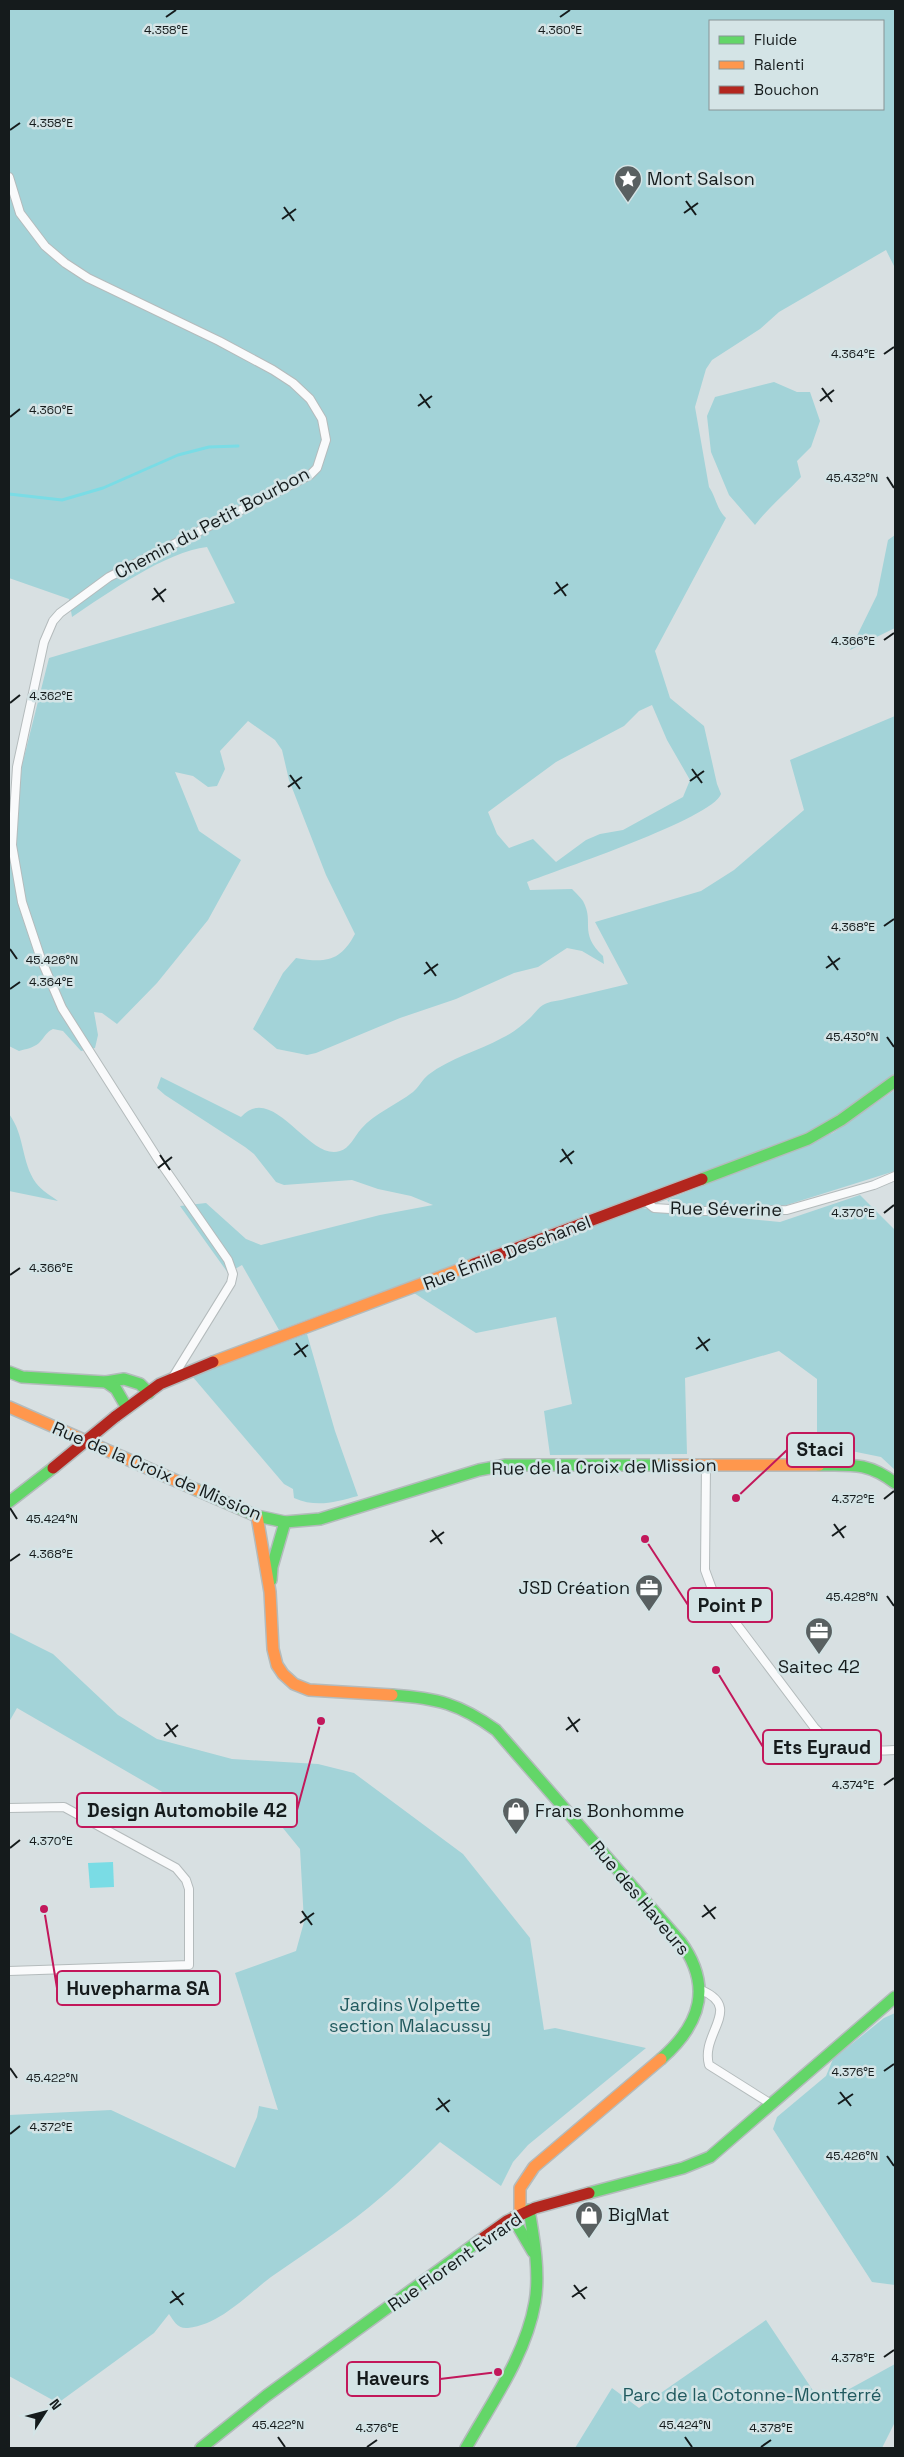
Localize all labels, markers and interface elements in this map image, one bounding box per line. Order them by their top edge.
legend [709,20,884,110]
text: 4.358°E [144,22,188,38]
text: 4.360°E [538,22,582,38]
text: Fluide [754,30,797,49]
text: Ralenti [754,55,804,74]
text: Bouchon [754,80,819,99]
text: 4.358°E [29,115,73,131]
place icon: Mont Salson [613,164,643,203]
place label: Mont Salson [647,167,755,190]
text: 4.364°E [831,346,875,362]
text: 4.360°E [29,402,73,418]
street label: Chemin du Petit Bourbon [111,461,313,584]
text: 45.432°N [826,470,878,486]
text: 4.366°E [831,633,875,649]
text: 4.362°E [29,688,73,704]
text: 4.368°E [831,919,875,935]
text: 45.426°N [26,952,78,968]
text: 4.364°E [29,974,73,990]
text: 45.430°N [826,1029,878,1045]
street label: Rue Séverine [670,1196,782,1221]
text: 4.370°E [831,1205,875,1221]
street label: Rue Émile Deschanel [420,1210,594,1295]
text: 4.366°E [29,1260,73,1276]
street label: Rue de la Croix de Mission [49,1416,265,1525]
callout: Staci [787,1433,854,1467]
text: Staci [796,1437,844,1462]
street label: Rue de la Croix de Mission [491,1453,717,1480]
text: 4.372°E [831,1491,875,1507]
text: 45.424°N [26,1511,78,1527]
text: 4.368°E [29,1546,73,1562]
office icon: JSD Création [634,1573,664,1612]
place label: JSD Création [518,1576,630,1599]
callout: Point P [688,1588,772,1622]
text: 45.428°N [826,1589,878,1605]
text: Point P [698,1593,762,1618]
office icon: Saitec 42 [804,1616,834,1655]
place label: Saitec 42 [778,1655,860,1678]
callout: Ets Eyraud [763,1730,881,1764]
text: Ets Eyraud [773,1735,871,1760]
text: 4.374°E [832,1777,875,1793]
callout: Design Automobile 42 [77,1793,297,1827]
shop icon: Frans Bonhomme [501,1796,531,1835]
text: Design Automobile 42 [87,1798,287,1823]
place label: Frans Bonhomme [535,1799,685,1822]
text: 4.370°E [29,1833,73,1849]
street label: Rue des Haveurs [586,1836,695,1960]
callout: Huvepharma SA [57,1971,220,2005]
text: Huvepharma SA [66,1976,210,2001]
park label: Jardins Volpette section Malacussy [329,1993,491,2037]
text: 4.376°E [831,2064,875,2080]
text: 45.422°N [26,2070,78,2086]
text: 4.372°E [29,2119,73,2135]
text: 45.426°N [826,2148,878,2164]
shop icon: BigMat [574,2200,604,2239]
place label: BigMat [608,2203,670,2226]
street label: Rue Florent Evrard [383,2207,526,2316]
text: 4.378°E [831,2350,875,2366]
callout: Haveurs [347,2362,440,2396]
text: Haveurs [357,2366,430,2391]
park label: Parc de la Cotonne-Montferré [623,2383,881,2406]
north arrow [20,2387,70,2437]
text: N [45,2395,66,2413]
text: 45.422°N [252,2417,304,2433]
text: 45.424°N [659,2417,711,2433]
text: 4.376°E [355,2420,399,2436]
text: 4.378°E [749,2420,793,2436]

